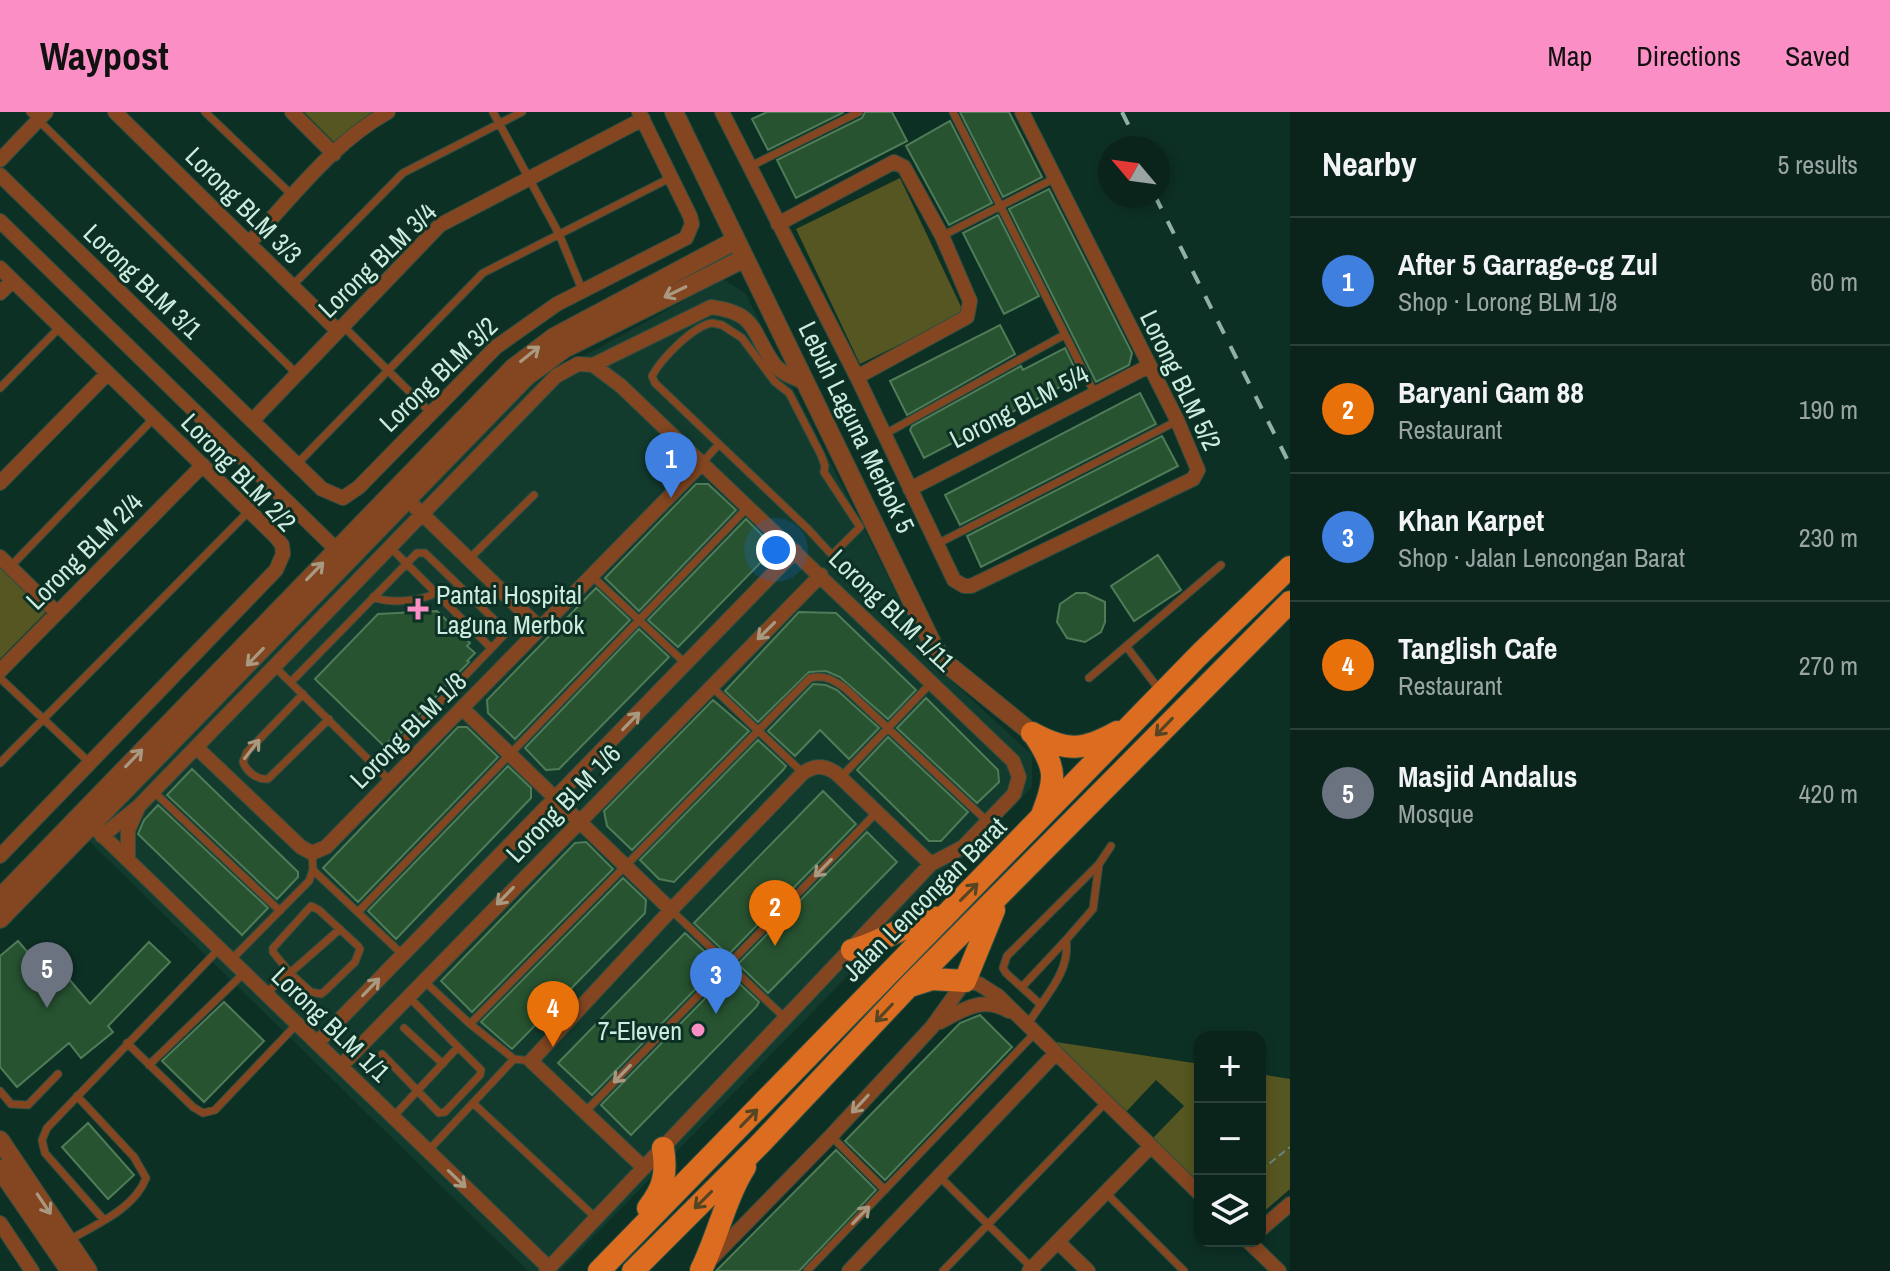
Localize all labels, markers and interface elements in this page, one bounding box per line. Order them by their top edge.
text: Waypost [40,31,169,82]
text: Map [1548,37,1592,75]
text: Directions [1636,37,1741,75]
text: Saved [1785,37,1850,75]
north arrow [1098,136,1170,208]
street label: Lorong BLM 3/3 [178,139,310,271]
text: Nearby [1322,141,1417,187]
text: 5 results [1777,147,1858,182]
street label: Lorong BLM 3/4 [310,195,444,325]
street label: Lorong BLM 3/1 [76,216,210,346]
text: After 5 Garrage-cg Zul [1398,244,1658,284]
text: 1 [1342,264,1354,299]
text: 60 m [1811,264,1858,299]
text: Shop · Lorong BLM 1/8 [1398,284,1617,319]
one-way arrow [663,285,687,300]
street label: Lorong BLM 5/2 [1132,304,1230,456]
street label: Lorong BLM 3/2 [371,309,505,439]
street label: Lebuh Laguna Merbok 5 [791,315,923,539]
one-way arrow [519,346,540,364]
street label: Lorong BLM 5/4 [943,356,1095,456]
text: Baryani Gam 88 [1398,372,1584,412]
text: 2 [1342,392,1354,427]
text: 190 m [1799,392,1858,427]
street label: Lorong BLM 2/2 [174,405,304,539]
text: Restaurant [1398,412,1502,447]
pin: 1 [645,432,697,498]
street label: Lorong BLM 2/4 [18,485,150,617]
text: Khan Karpet [1398,500,1544,540]
text: 3 [1342,520,1354,555]
text: 230 m [1799,520,1858,555]
your location [756,530,796,570]
text: Shop · Jalan Lencongan Barat [1398,540,1685,575]
street label: Lorong BLM 1/11 [822,541,963,679]
one-way arrow [305,562,324,581]
place label: Pantai Hospital Laguna Merbok [436,577,584,642]
marker: Pantai Hospital Laguna Merbok [407,598,429,620]
one-way arrow [756,621,776,640]
text: Tanglish Cafe [1398,628,1558,668]
one-way arrow [245,647,264,667]
text: 4 [1342,648,1354,683]
text: 270 m [1799,648,1858,683]
street label: Lorong BLM 1/8 [342,664,474,796]
text: Restaurant [1398,668,1502,703]
one-way arrow [621,712,640,731]
one-way arrow [1155,717,1174,736]
street label: Lorong BLM 1/6 [498,736,628,870]
one-way arrow [243,739,260,760]
one-way arrow [124,749,143,768]
text: Masjid Andalus [1398,756,1578,796]
text: 5 [1342,776,1354,811]
text: 420 m [1799,776,1858,811]
text: Mosque [1398,796,1474,831]
street label: Jalan Lencongan Barat [834,809,1014,989]
one-way arrow [814,858,833,877]
pin: 2 [749,880,801,946]
one-way arrow [960,882,979,902]
one-way arrow [496,886,515,906]
pin: 5 [21,942,73,1008]
pin: 3 [690,948,742,1014]
street label: Lorong BLM 1/1 [264,959,398,1089]
one-way arrow [361,978,380,997]
pin: 4 [527,981,579,1047]
one-way arrow [875,1003,894,1022]
place label: 7-Eleven [598,1013,682,1048]
marker: 7-Eleven [689,1021,707,1039]
map controls [1194,1031,1266,1247]
button: + [1194,1031,1266,1103]
one-way arrow [613,1064,632,1083]
one-way arrow [852,1094,870,1114]
button: − [1194,1103,1266,1175]
one-way arrow [739,1109,758,1128]
one-way arrow [447,1170,467,1189]
button: layers [1194,1175,1266,1247]
one-way arrow [694,1190,713,1210]
one-way arrow [36,1192,52,1215]
one-way arrow [852,1205,871,1225]

